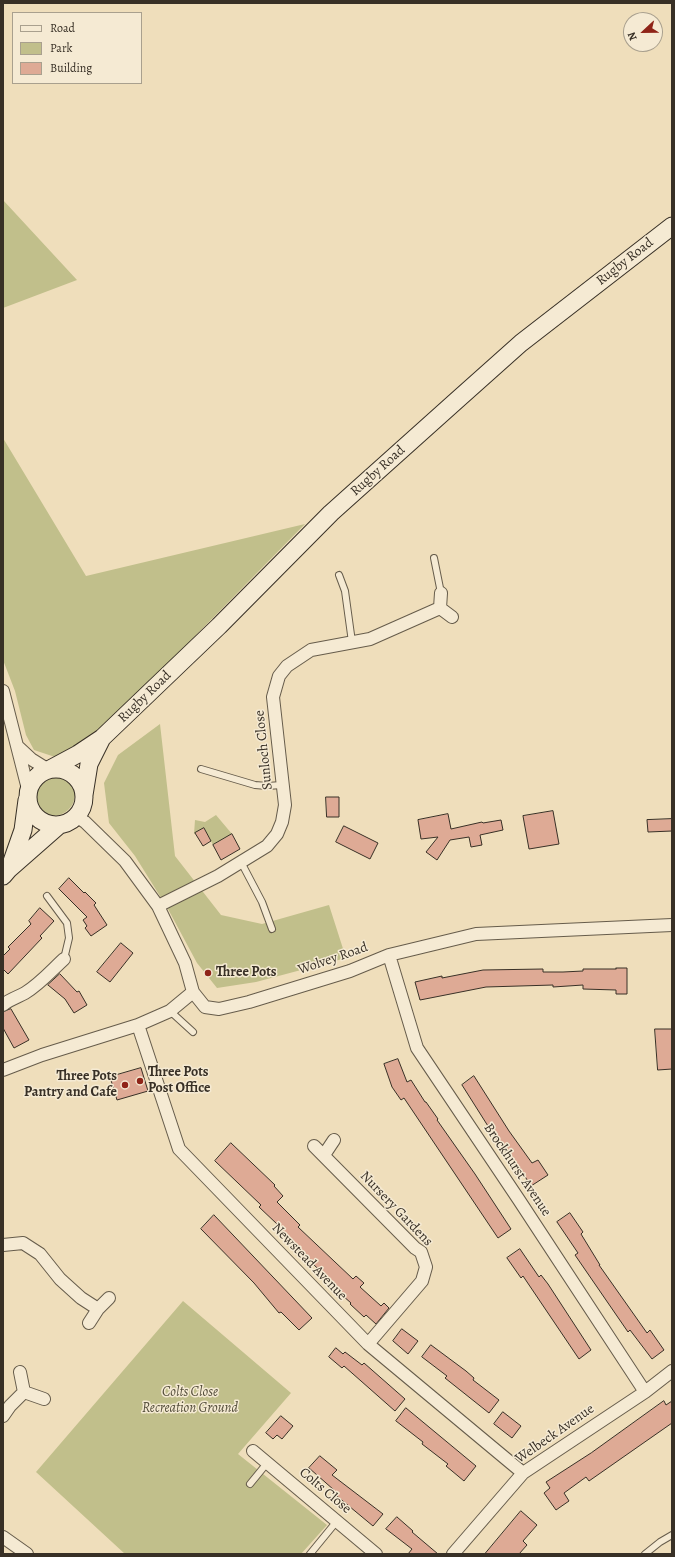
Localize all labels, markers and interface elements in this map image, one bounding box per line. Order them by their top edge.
legend [12,12,142,84]
north arrow [623,12,663,52]
text: Road [50,20,75,36]
text: N [624,30,641,43]
text: Park [50,40,73,56]
text: Building [50,60,92,76]
street label: Rugby Road [593,235,657,289]
street label: Rugby Road [347,442,409,500]
street label: Rugby Road [115,667,175,727]
street label: Sunloch Close [251,709,277,791]
street label: Wolvey Road [296,939,370,979]
place label: Three Pots [216,965,277,981]
marker: Three Pots [203,968,213,978]
place label: Three Pots Post Office [148,1065,211,1098]
place label: Three Pots Pantry and Cafe [24,1069,117,1102]
marker: Three Pots Post Office [135,1076,145,1086]
marker: Three Pots Pantry and Cafe [120,1080,130,1090]
street label: Brockhurst Avenue [480,1120,554,1220]
street label: Nursery Gardens [356,1168,436,1250]
street label: Newstead Avenue [268,1220,350,1304]
park label: Colts Close Recreation Ground [142,1385,238,1418]
street label: Welbeck Avenue [512,1401,598,1467]
street label: Colts Close [295,1464,355,1518]

